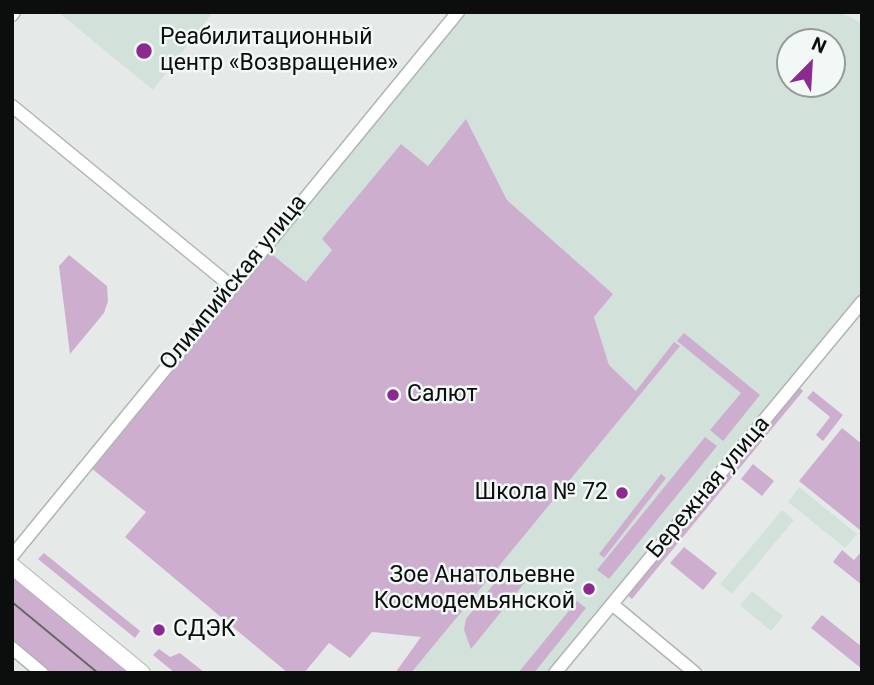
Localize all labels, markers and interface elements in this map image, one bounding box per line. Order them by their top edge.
place label: Реабилитационный центр «Возвращение» [160,24,398,78]
north arrow [776,28,846,98]
text: N [808,32,830,58]
marker: Реабилитационный центр «Возвращение» [134,41,154,61]
street label: Олимпийская улица [155,190,313,376]
place label: Салют [407,381,478,409]
marker: Салют [385,387,401,403]
street label: Бережная улица [642,411,776,565]
place label: Школа № 72 [475,479,608,507]
marker: Школа № 72 [614,485,630,501]
place label: Зое Анатольевне Космодемьянской [374,562,575,616]
marker: Зое Анатольевне Космодемьянской [581,581,597,597]
place label: СДЭК [173,616,236,644]
marker: СДЭК [151,622,167,638]

